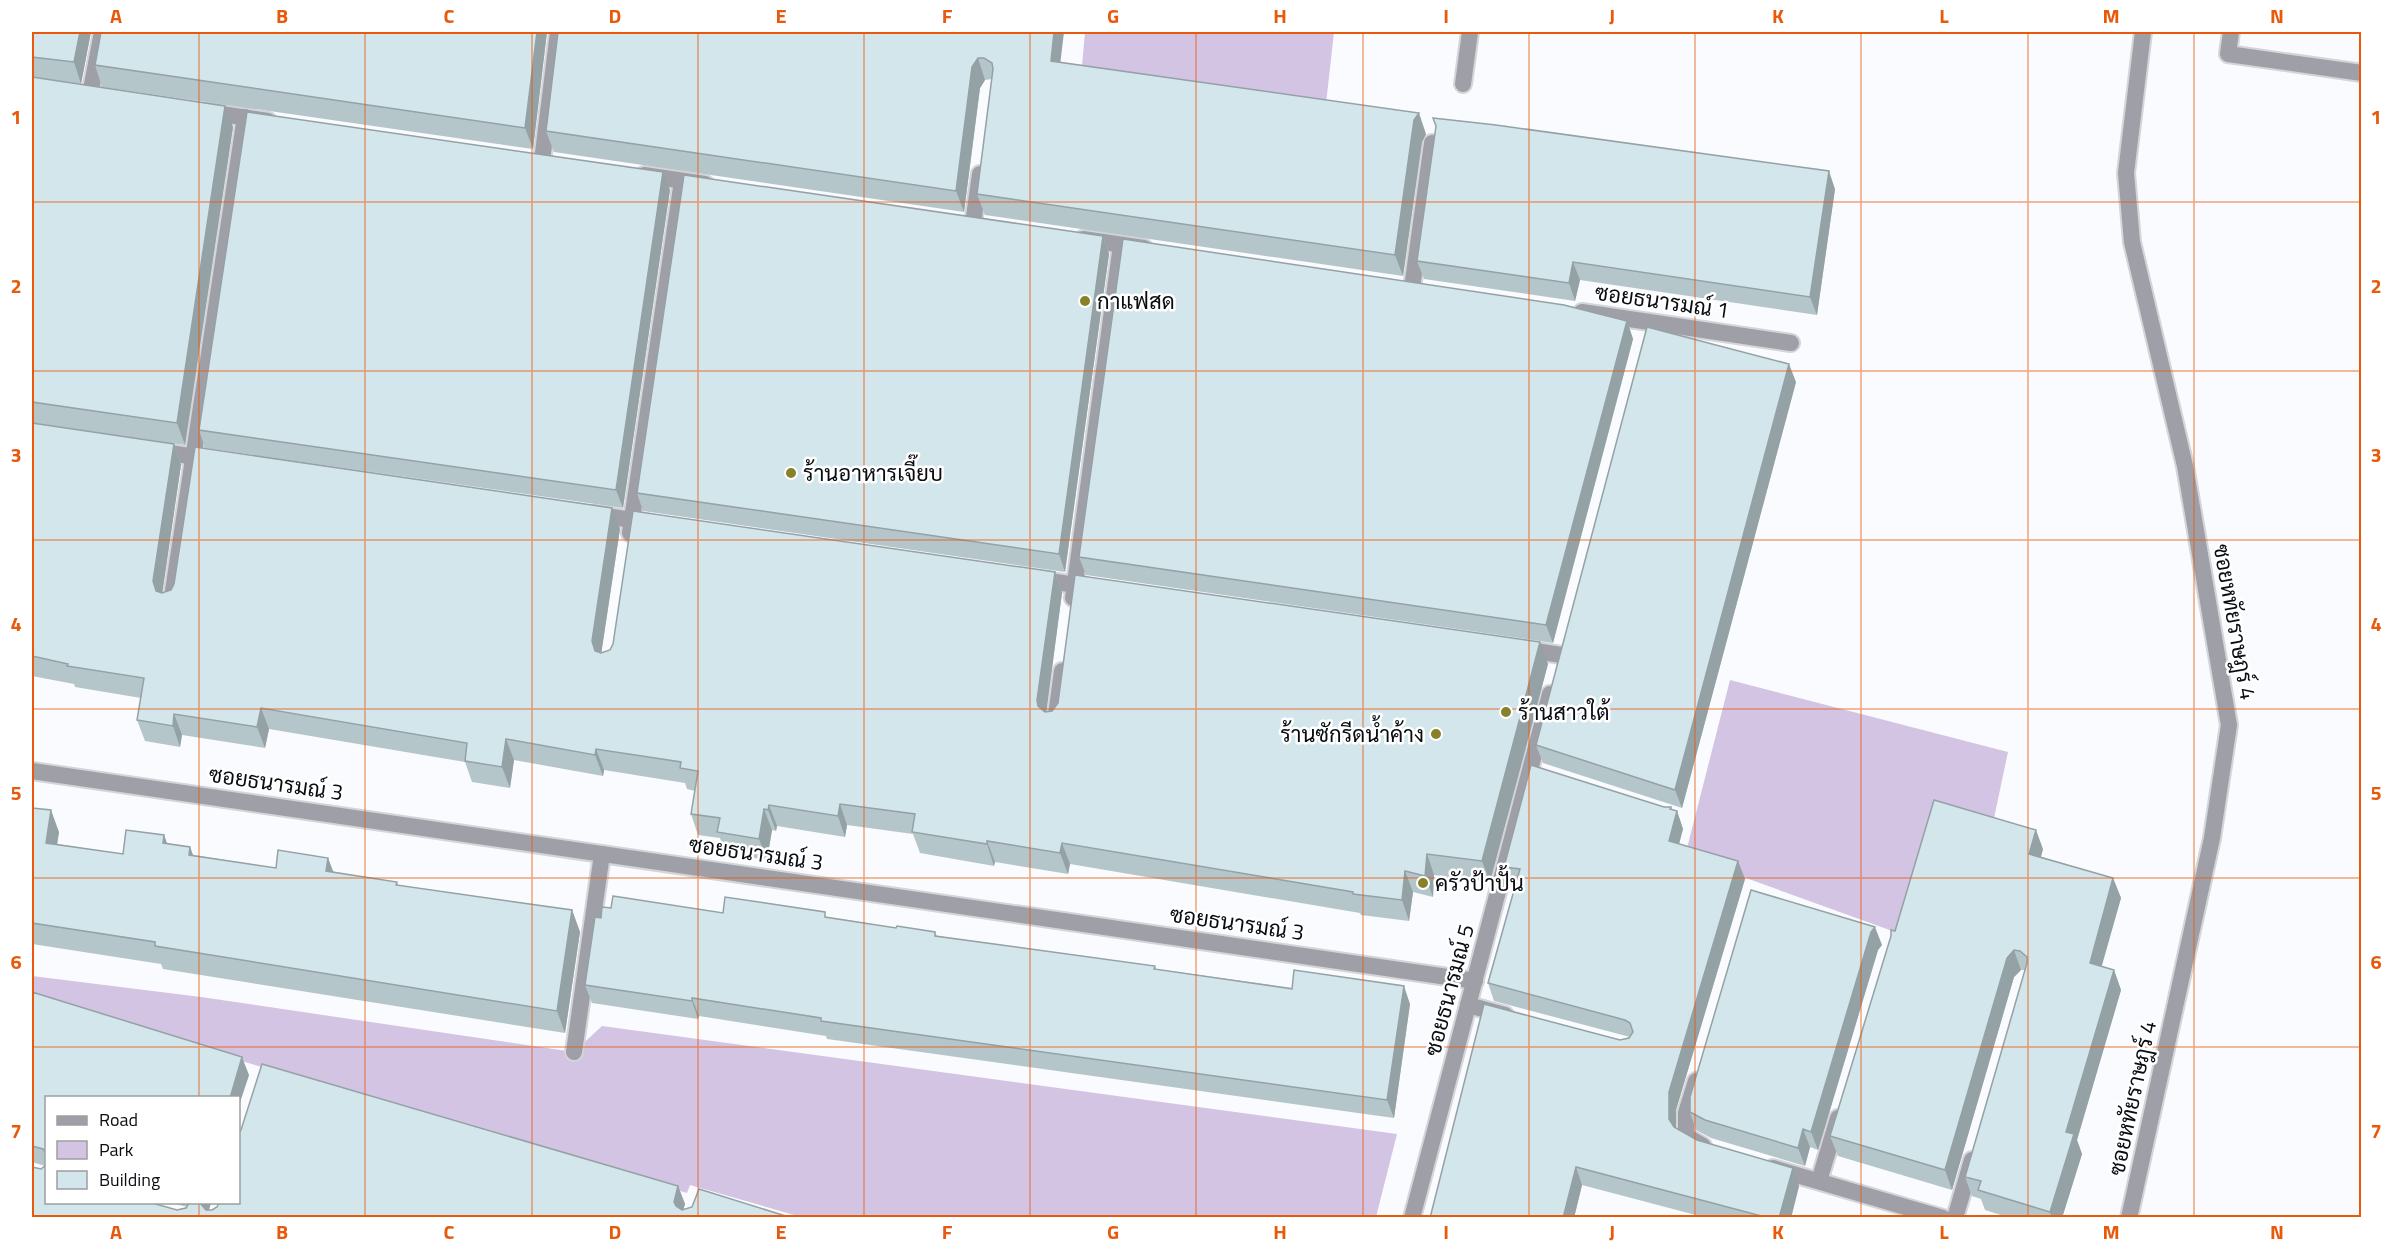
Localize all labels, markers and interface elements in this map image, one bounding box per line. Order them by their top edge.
text: A [110,0,122,31]
text: B [276,0,288,31]
text: C [444,0,455,31]
text: D [609,0,621,31]
text: E [775,0,787,31]
text: F [942,0,953,31]
text: G [1107,0,1119,31]
text: H [1273,0,1287,31]
text: I [1443,0,1449,31]
text: J [1609,0,1615,31]
text: K [1772,0,1784,31]
text: L [1939,0,1949,31]
text: M [2102,0,2120,31]
text: N [2270,0,2284,31]
text: 1 [10,101,22,132]
text: 1 [2370,101,2382,132]
text: 2 [10,270,22,301]
text: 2 [2370,270,2382,301]
street label: ซอยธนารมณ์ 1 [1593,275,1731,327]
place label: กาแฟสด [1097,284,1175,318]
marker: กาแฟสด [1078,294,1092,308]
text: 3 [10,439,22,470]
text: 3 [2370,439,2382,470]
place label: ร้านอาหารเจี๊ยบ [803,454,943,490]
marker: ร้านอาหารเจี๊ยบ [784,466,798,480]
street label: ซอยหทัยราษฎร์ 4 [2205,541,2265,703]
text: 4 [10,608,22,639]
text: 4 [2370,608,2382,639]
place label: ร้านสาวใต้ [1518,695,1610,729]
marker: ร้านสาวใต้ [1499,705,1513,719]
place label: ร้านซักรีดน้ำค้าง [1280,715,1424,751]
marker: ร้านซักรีดน้ำค้าง [1429,727,1443,741]
street label: ซอยธนารมณ์ 3 [207,757,345,809]
text: 5 [10,777,22,808]
text: 5 [2370,777,2382,808]
street label: ซอยธนารมณ์ 3 [687,827,825,879]
place label: ครัวป้าปั้น [1435,865,1524,900]
marker: ครัวป้าปั้น [1416,876,1430,890]
street label: ซอยธนารมณ์ 3 [1168,897,1306,949]
street label: ซอยธนารมณ์ 5 [1415,920,1483,1060]
text: 6 [10,946,22,977]
text: 6 [2370,946,2382,977]
street label: ซอยหทัยราษฎร์ 4 [2099,1017,2165,1179]
legend [45,1096,240,1204]
text: Road [99,1106,138,1133]
text: 7 [10,1115,22,1146]
text: 7 [2370,1115,2382,1146]
text: Park [99,1136,134,1163]
text: Building [99,1166,160,1193]
text: A [110,1216,122,1247]
text: B [276,1216,288,1247]
text: C [444,1216,455,1247]
text: D [609,1216,621,1247]
text: E [775,1216,787,1247]
text: F [942,1216,953,1247]
text: G [1107,1216,1119,1247]
text: H [1273,1216,1287,1247]
text: I [1443,1216,1449,1247]
text: J [1609,1216,1615,1247]
text: K [1772,1216,1784,1247]
text: L [1939,1216,1949,1247]
text: M [2102,1216,2120,1247]
text: N [2270,1216,2284,1247]

